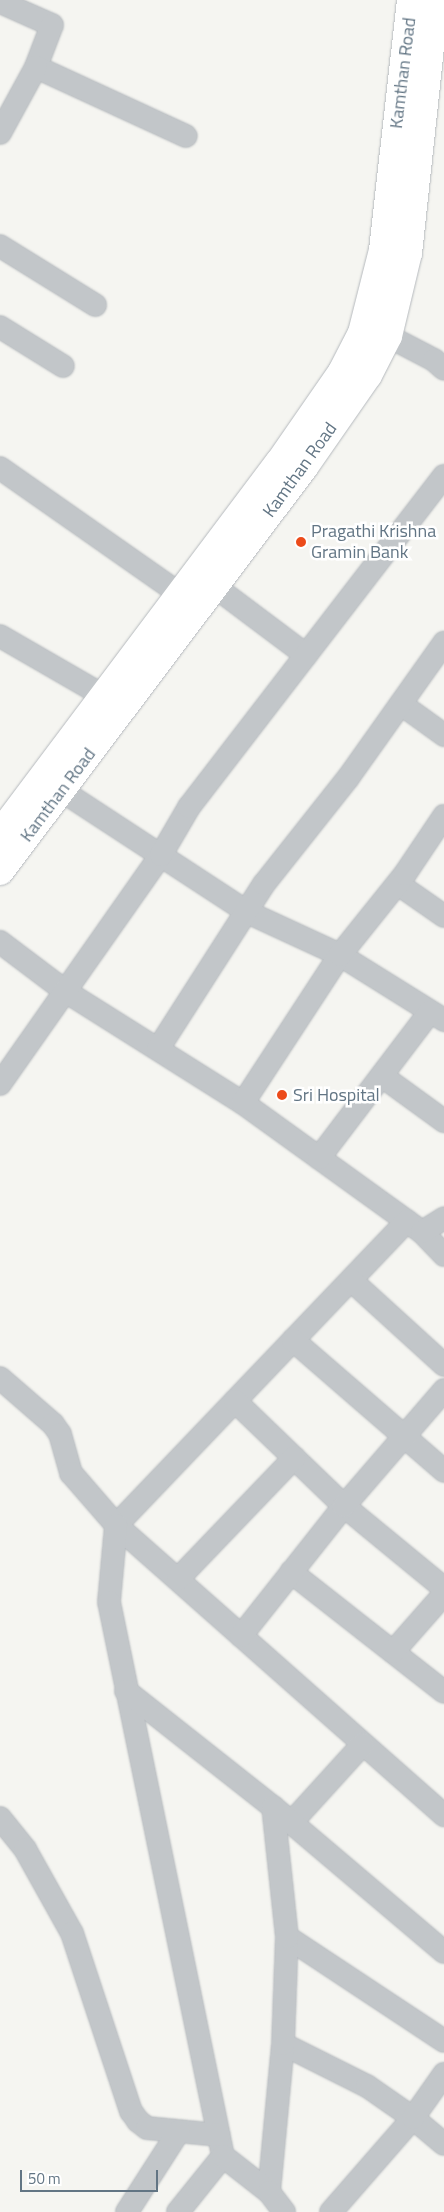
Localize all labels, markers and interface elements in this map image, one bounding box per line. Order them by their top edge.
street label: Kamthan Road [385,16,421,130]
street label: Kamthan Road [258,418,342,522]
place label: Pragathi Krishna Gramin Bank [311,521,436,564]
marker: Pragathi Krishna Gramin Bank [295,536,307,548]
street label: Kamthan Road [16,744,100,846]
place label: Sri Hospital [293,1084,380,1106]
marker: Sri Hospital [275,1088,289,1102]
scale bar [22,2160,160,2192]
text: 50 m [28,2167,61,2190]

